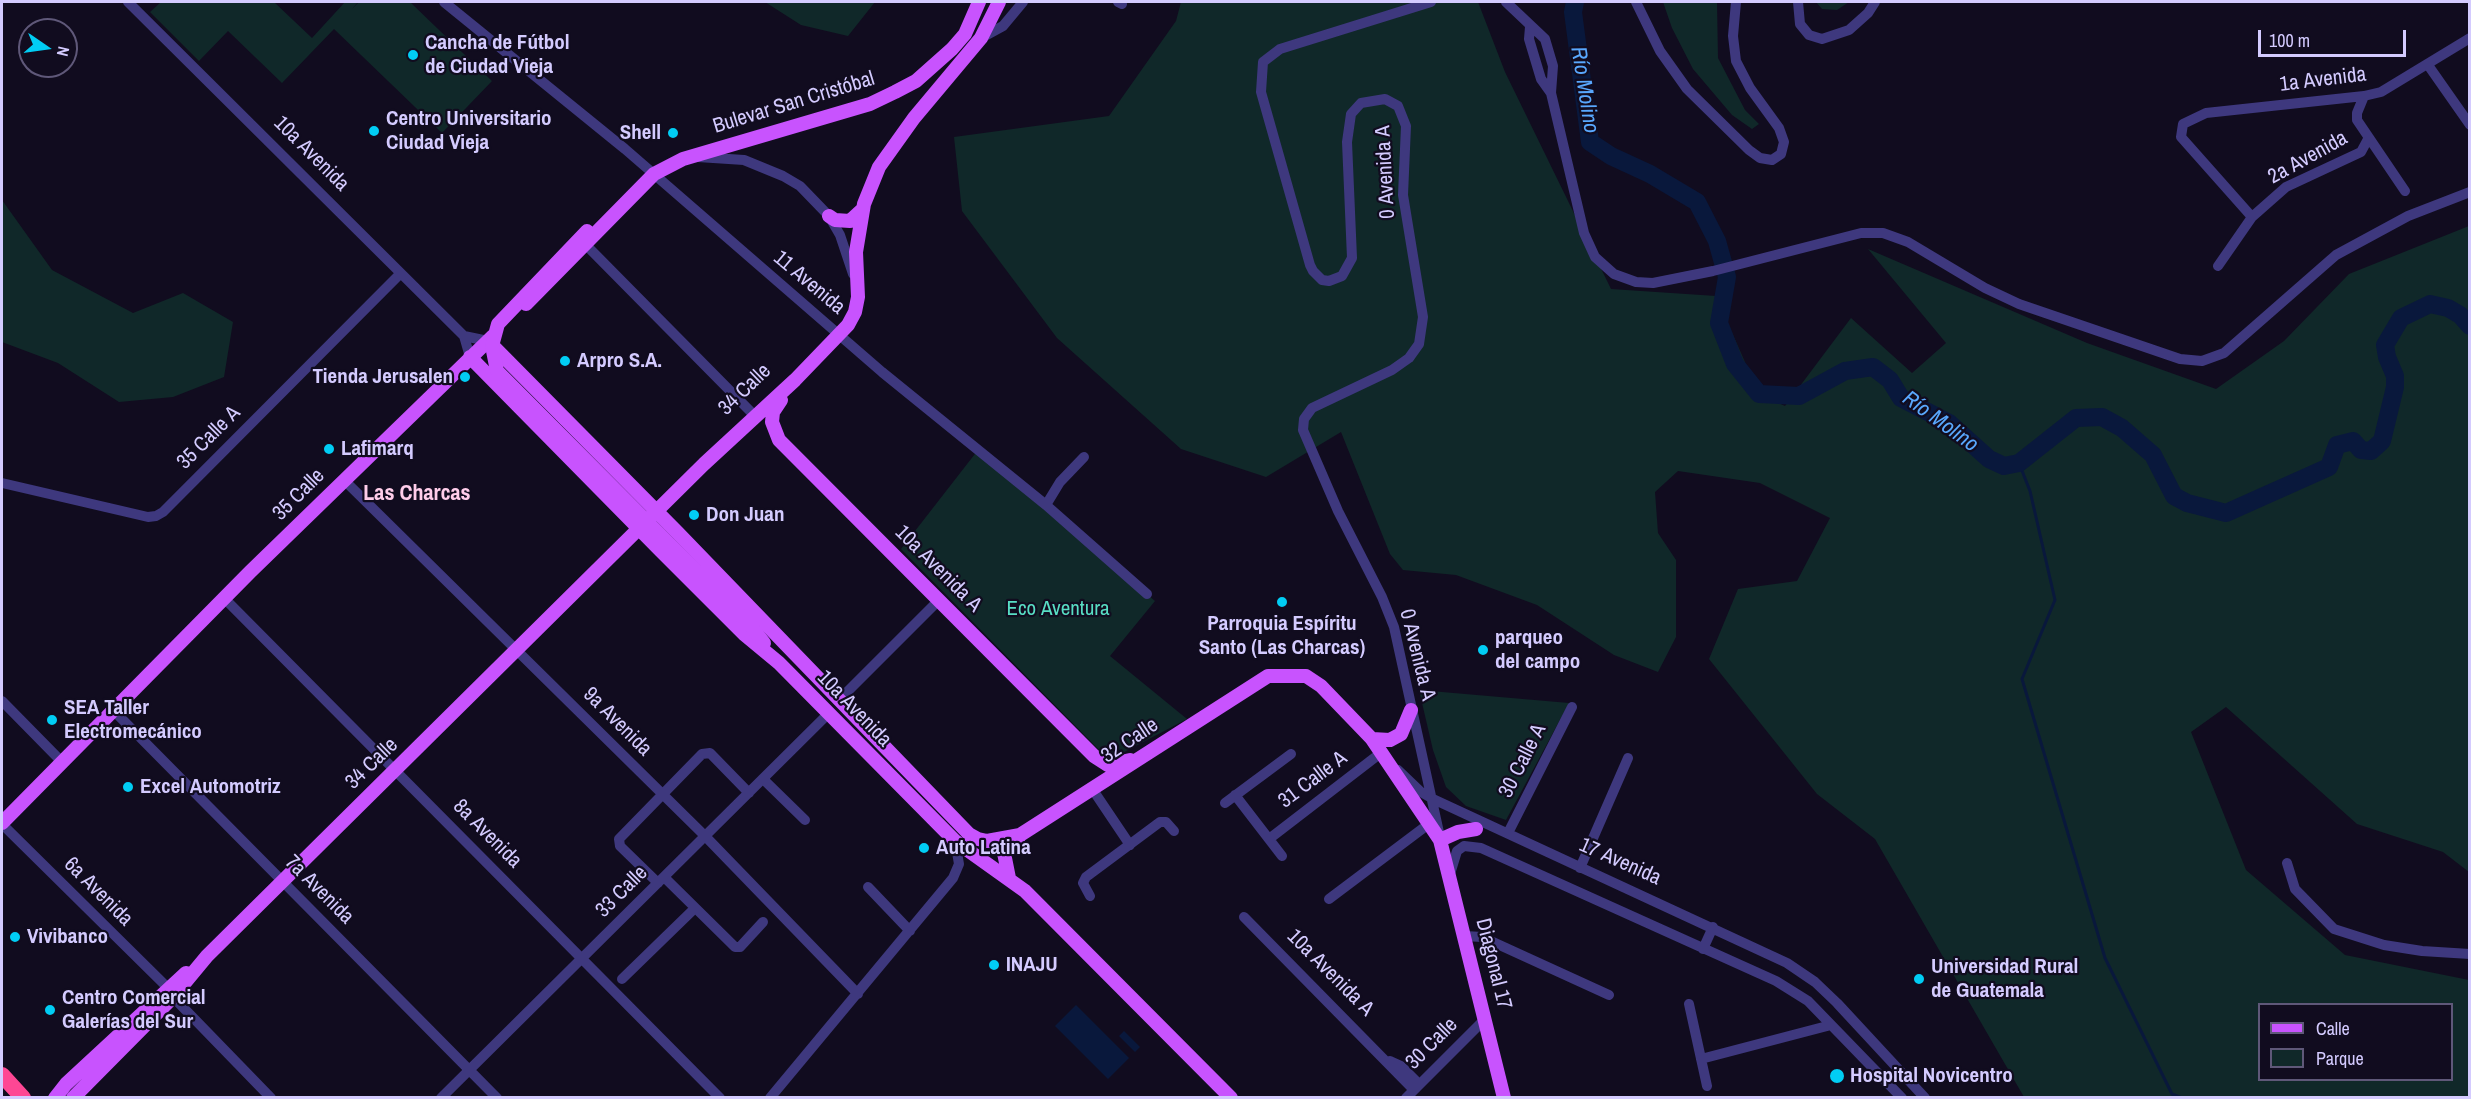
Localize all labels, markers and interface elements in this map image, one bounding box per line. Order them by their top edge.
north arrow [18,18,78,78]
scale bar [2261,18,2410,56]
text: 100 m [2269,28,2310,53]
place label: Cancha de Fútbol de Ciudad Vieja [425,30,569,80]
text: N [52,44,75,59]
water label: Río Molino [1564,45,1604,135]
marker: Cancha de Fútbol de Ciudad Vieja [406,48,420,62]
street label: 1a Avenida [2278,62,2368,98]
street label: Bulevar San Cristóbal [710,66,878,140]
place label: Centro Universitario Ciudad Vieja [386,106,552,156]
street label: 10a Avenida [268,111,354,197]
place label: Shell [620,120,661,146]
marker: Centro Universitario Ciudad Vieja [367,124,381,138]
street label: 0 Avenida A [1371,125,1401,219]
marker: Shell [666,126,680,140]
street label: 2a Avenida [2264,126,2352,190]
street label: 11 Avenida [768,246,850,320]
place label: Arpro S.A. [577,348,662,374]
marker: Arpro S.A. [558,354,572,368]
street label: 34 Calle [714,359,776,421]
place label: Tienda Jerusalen [313,364,453,390]
marker: Tienda Jerusalen [458,370,472,384]
water label: Río Molino [1897,386,1983,458]
street label: 35 Calle A [172,401,246,475]
place label: Lafimarq [341,436,414,462]
marker: Lafimarq [322,442,336,456]
street label: 35 Calle [268,464,330,526]
district label: Las Charcas [363,481,471,507]
place label: Don Juan [706,502,784,528]
marker: Don Juan [687,508,701,522]
street label: 10a Avenida A [889,520,987,618]
marker: Parroquia Espíritu Santo (Las Charcas) [1275,595,1289,609]
park label: Eco Aventura [1006,596,1110,622]
street label: 0 Avenida A [1393,607,1441,703]
place label: Parroquia Espíritu Santo (Las Charcas) [1199,611,1365,661]
place label: parqueo del campo [1495,625,1580,675]
marker: parqueo del campo [1476,643,1490,657]
street label: 10a Avenida [811,666,897,752]
street label: 9a Avenida [577,682,657,762]
place label: SEA Taller Electromecánico [64,695,202,745]
marker: SEA Taller Electromecánico [45,713,59,727]
street label: 32 Calle [1097,713,1163,769]
street label: 30 Calle A [1494,720,1552,802]
street label: 34 Calle [341,733,403,795]
street label: 31 Calle A [1274,746,1352,814]
place label: Excel Automotriz [140,774,281,800]
marker: Excel Automotriz [121,780,135,794]
street label: 8a Avenida [447,794,527,874]
street label: 17 Avenida [1575,833,1665,891]
place label: Auto Latina [936,835,1031,861]
marker: Auto Latina [917,841,931,855]
street label: 7a Avenida [279,850,359,930]
street label: 6a Avenida [58,852,138,932]
street label: 33 Calle [591,861,653,923]
street label: Diagonal 17 [1470,916,1516,1012]
place label: Vivibanco [27,924,108,950]
street label: 10a Avenida A [1281,924,1379,1022]
marker: Vivibanco [8,930,22,944]
place label: INAJU [1006,952,1058,978]
place label: Universidad Rural de Guatemala [1931,954,2078,1004]
marker: INAJU [987,958,1001,972]
marker: Universidad Rural de Guatemala [1912,972,1926,986]
place label: Centro Comercial Galerías del Sur [62,985,206,1035]
marker: Centro Comercial Galerías del Sur [43,1003,57,1017]
legend [2258,1003,2453,1081]
street label: 30 Calle [1401,1013,1463,1075]
text: Calle [2316,1016,2350,1041]
text: Parque [2316,1046,2364,1071]
place label: Hospital Novicentro [1850,1063,2013,1089]
marker: Hospital Novicentro [1828,1067,1846,1085]

